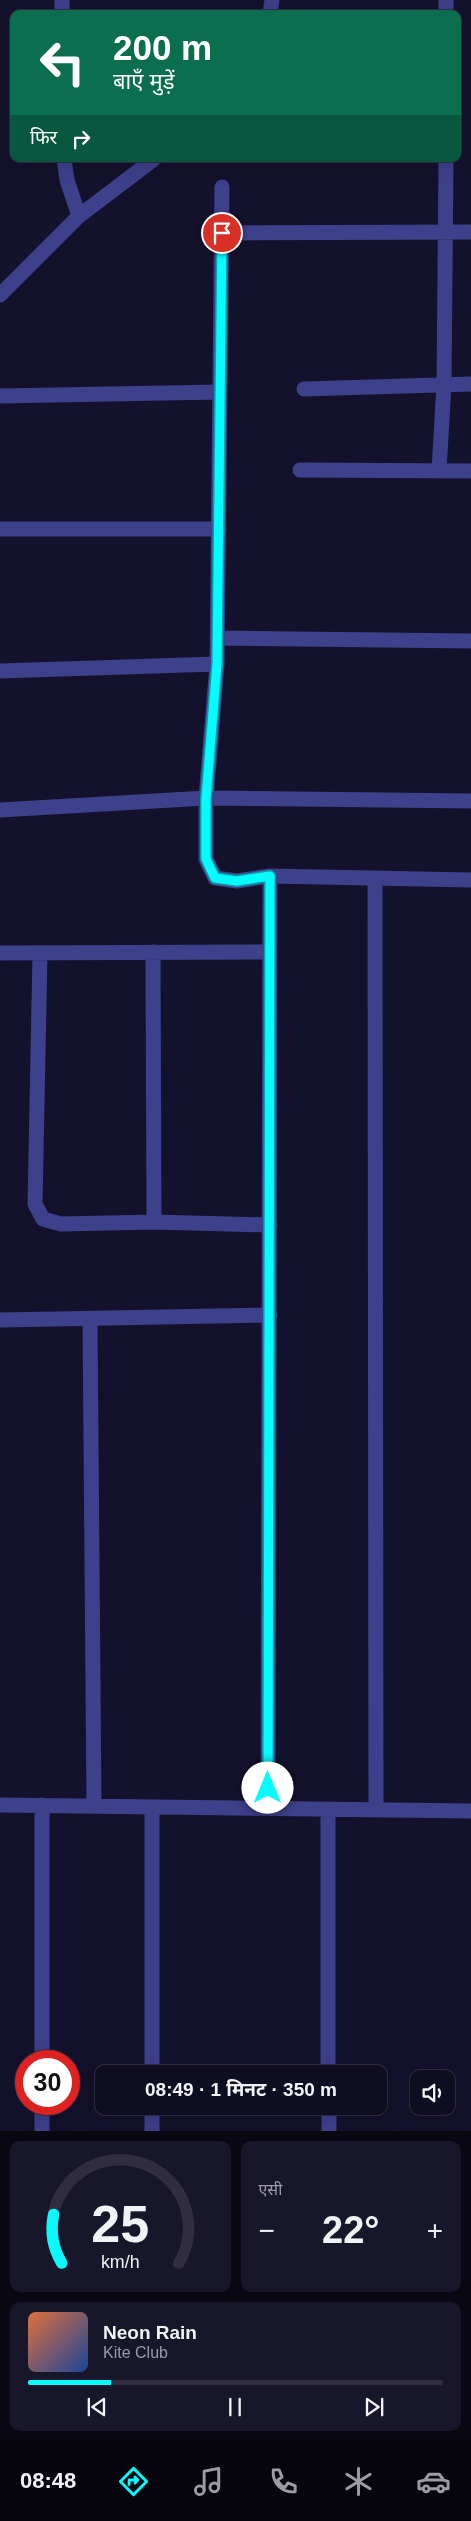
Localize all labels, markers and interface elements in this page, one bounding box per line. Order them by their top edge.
text: 200 m [113,28,212,67]
icon: left [30,30,95,95]
text: बाएँ मुड़ें [113,69,174,94]
icon: right [67,125,95,153]
text: फिर [30,127,57,148]
pin [201,212,243,254]
icon: arrive [208,219,236,247]
position arrow [241,1761,293,1813]
speed limit sign: 30 [15,2050,80,2115]
map controls [410,2070,455,2115]
button: sound [410,2070,455,2115]
text: 08:49 · 1 मिनट · 350 m [145,2079,337,2100]
text: एसी [259,2181,282,2198]
text: 25 [91,2195,149,2253]
text: 22° [322,2209,379,2251]
text: − [259,2215,275,2246]
text: + [427,2215,443,2246]
text: km/h [101,2252,140,2272]
text: Neon Rain [103,2322,197,2343]
text: Kite Club [103,2344,168,2361]
icon: previous [83,2393,111,2421]
icon: pause [221,2393,249,2421]
icon: next [360,2393,388,2421]
icon: directions [116,2464,151,2499]
icon: music [191,2464,226,2499]
icon: phone [266,2464,301,2499]
icon: climate [341,2464,376,2499]
icon: car [416,2464,451,2499]
text: 08:48 [20,2468,76,2493]

